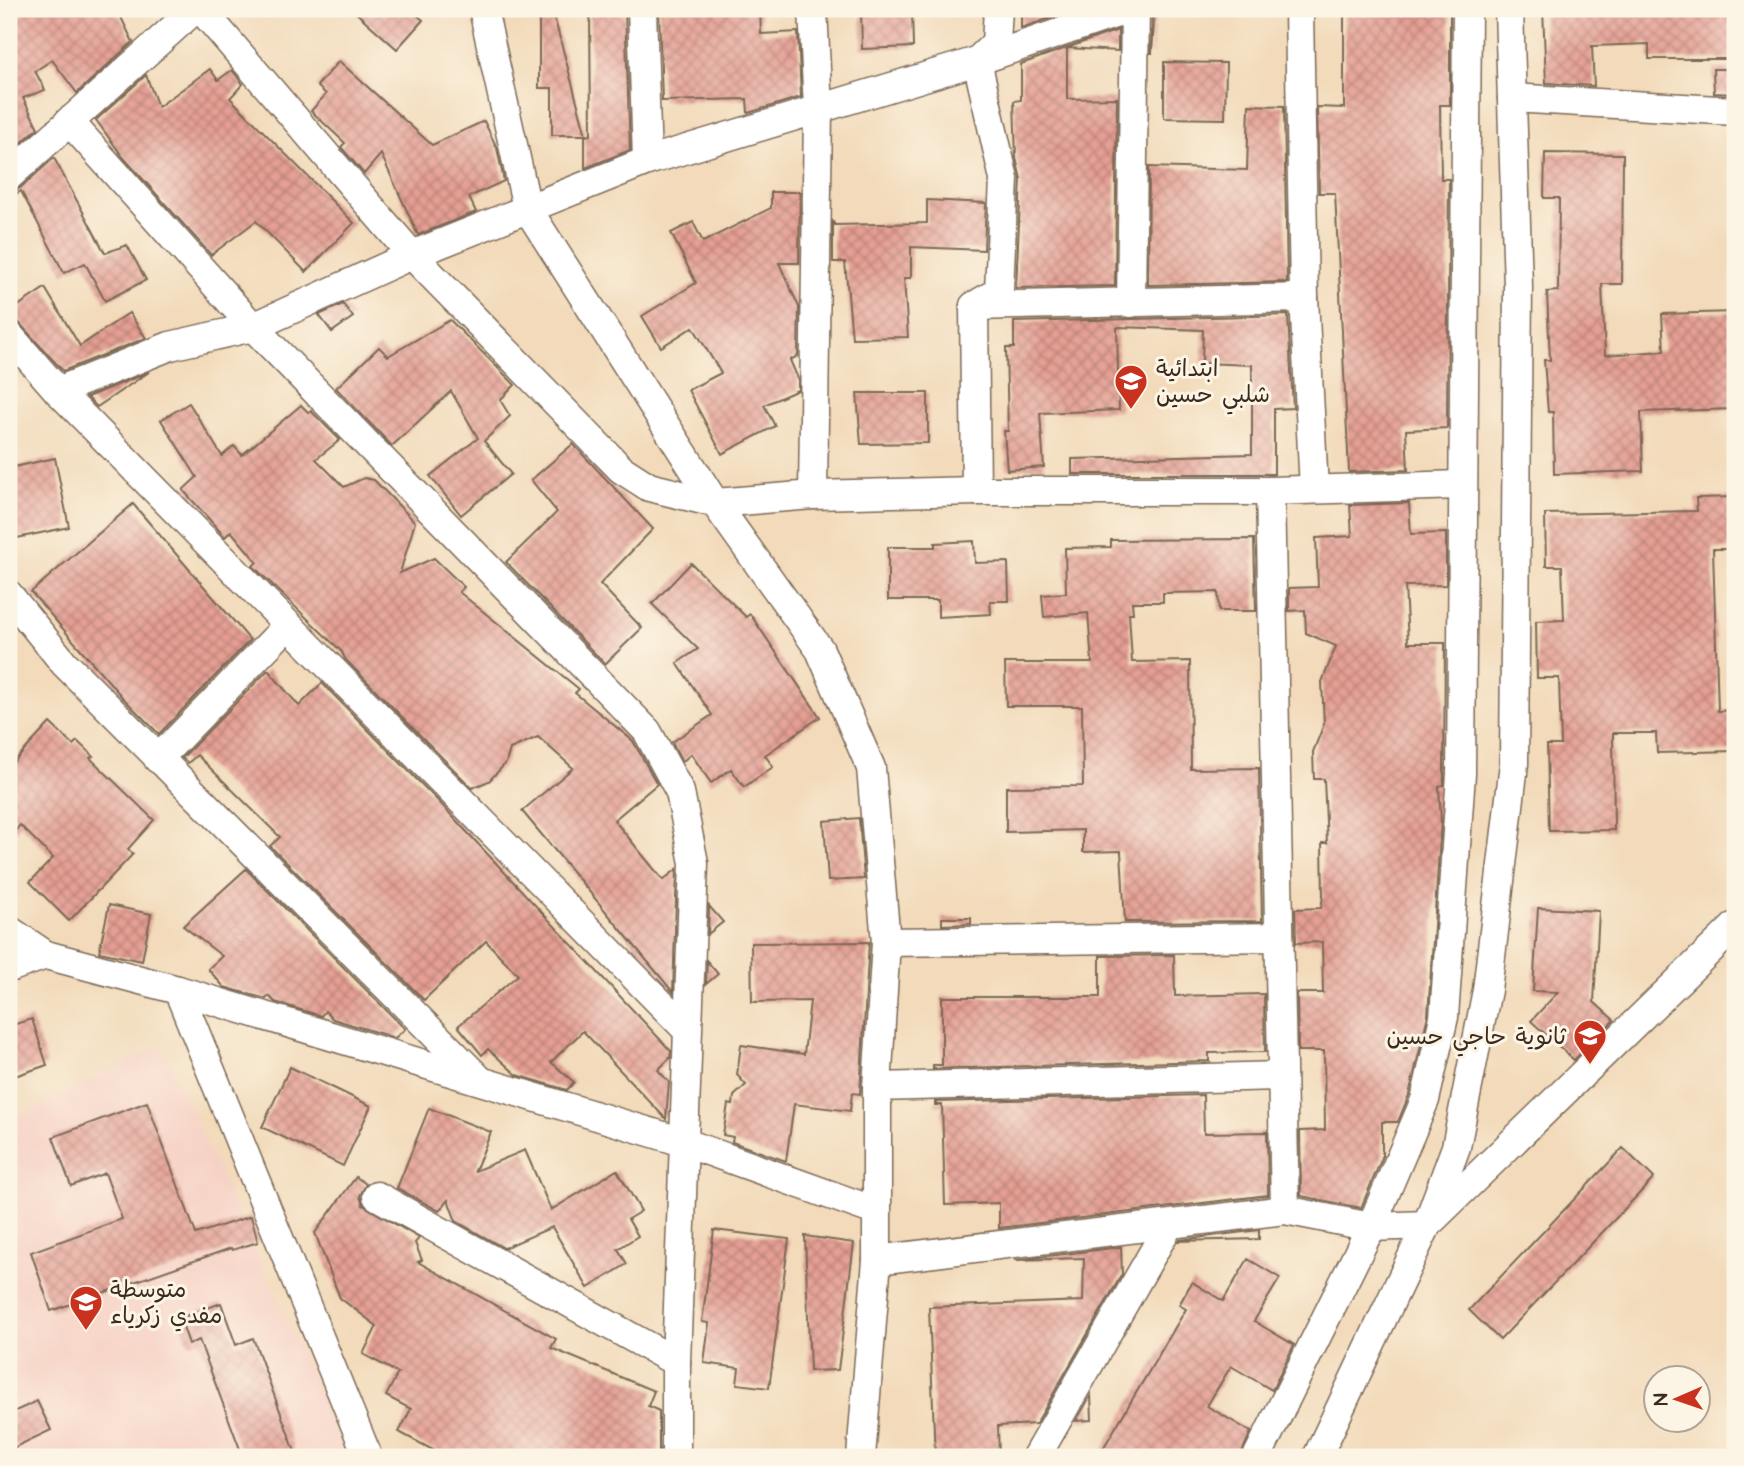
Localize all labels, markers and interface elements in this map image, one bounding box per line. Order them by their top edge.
place label: ابتدائية شلبي حسين [1156,353,1270,415]
school or university icon: ابتدائية شلبي حسين [1112,362,1150,411]
school or university icon: ثانوية حاجي حسين [1571,1017,1609,1066]
place label: ثانوية حاجي حسين [1387,1021,1567,1057]
place label: متوسطة مفدي زكرياء [110,1274,222,1332]
school or university icon: متوسطة مفدي زكرياء [67,1283,105,1332]
north arrow [1642,1364,1712,1434]
text: N [1648,1393,1675,1406]

